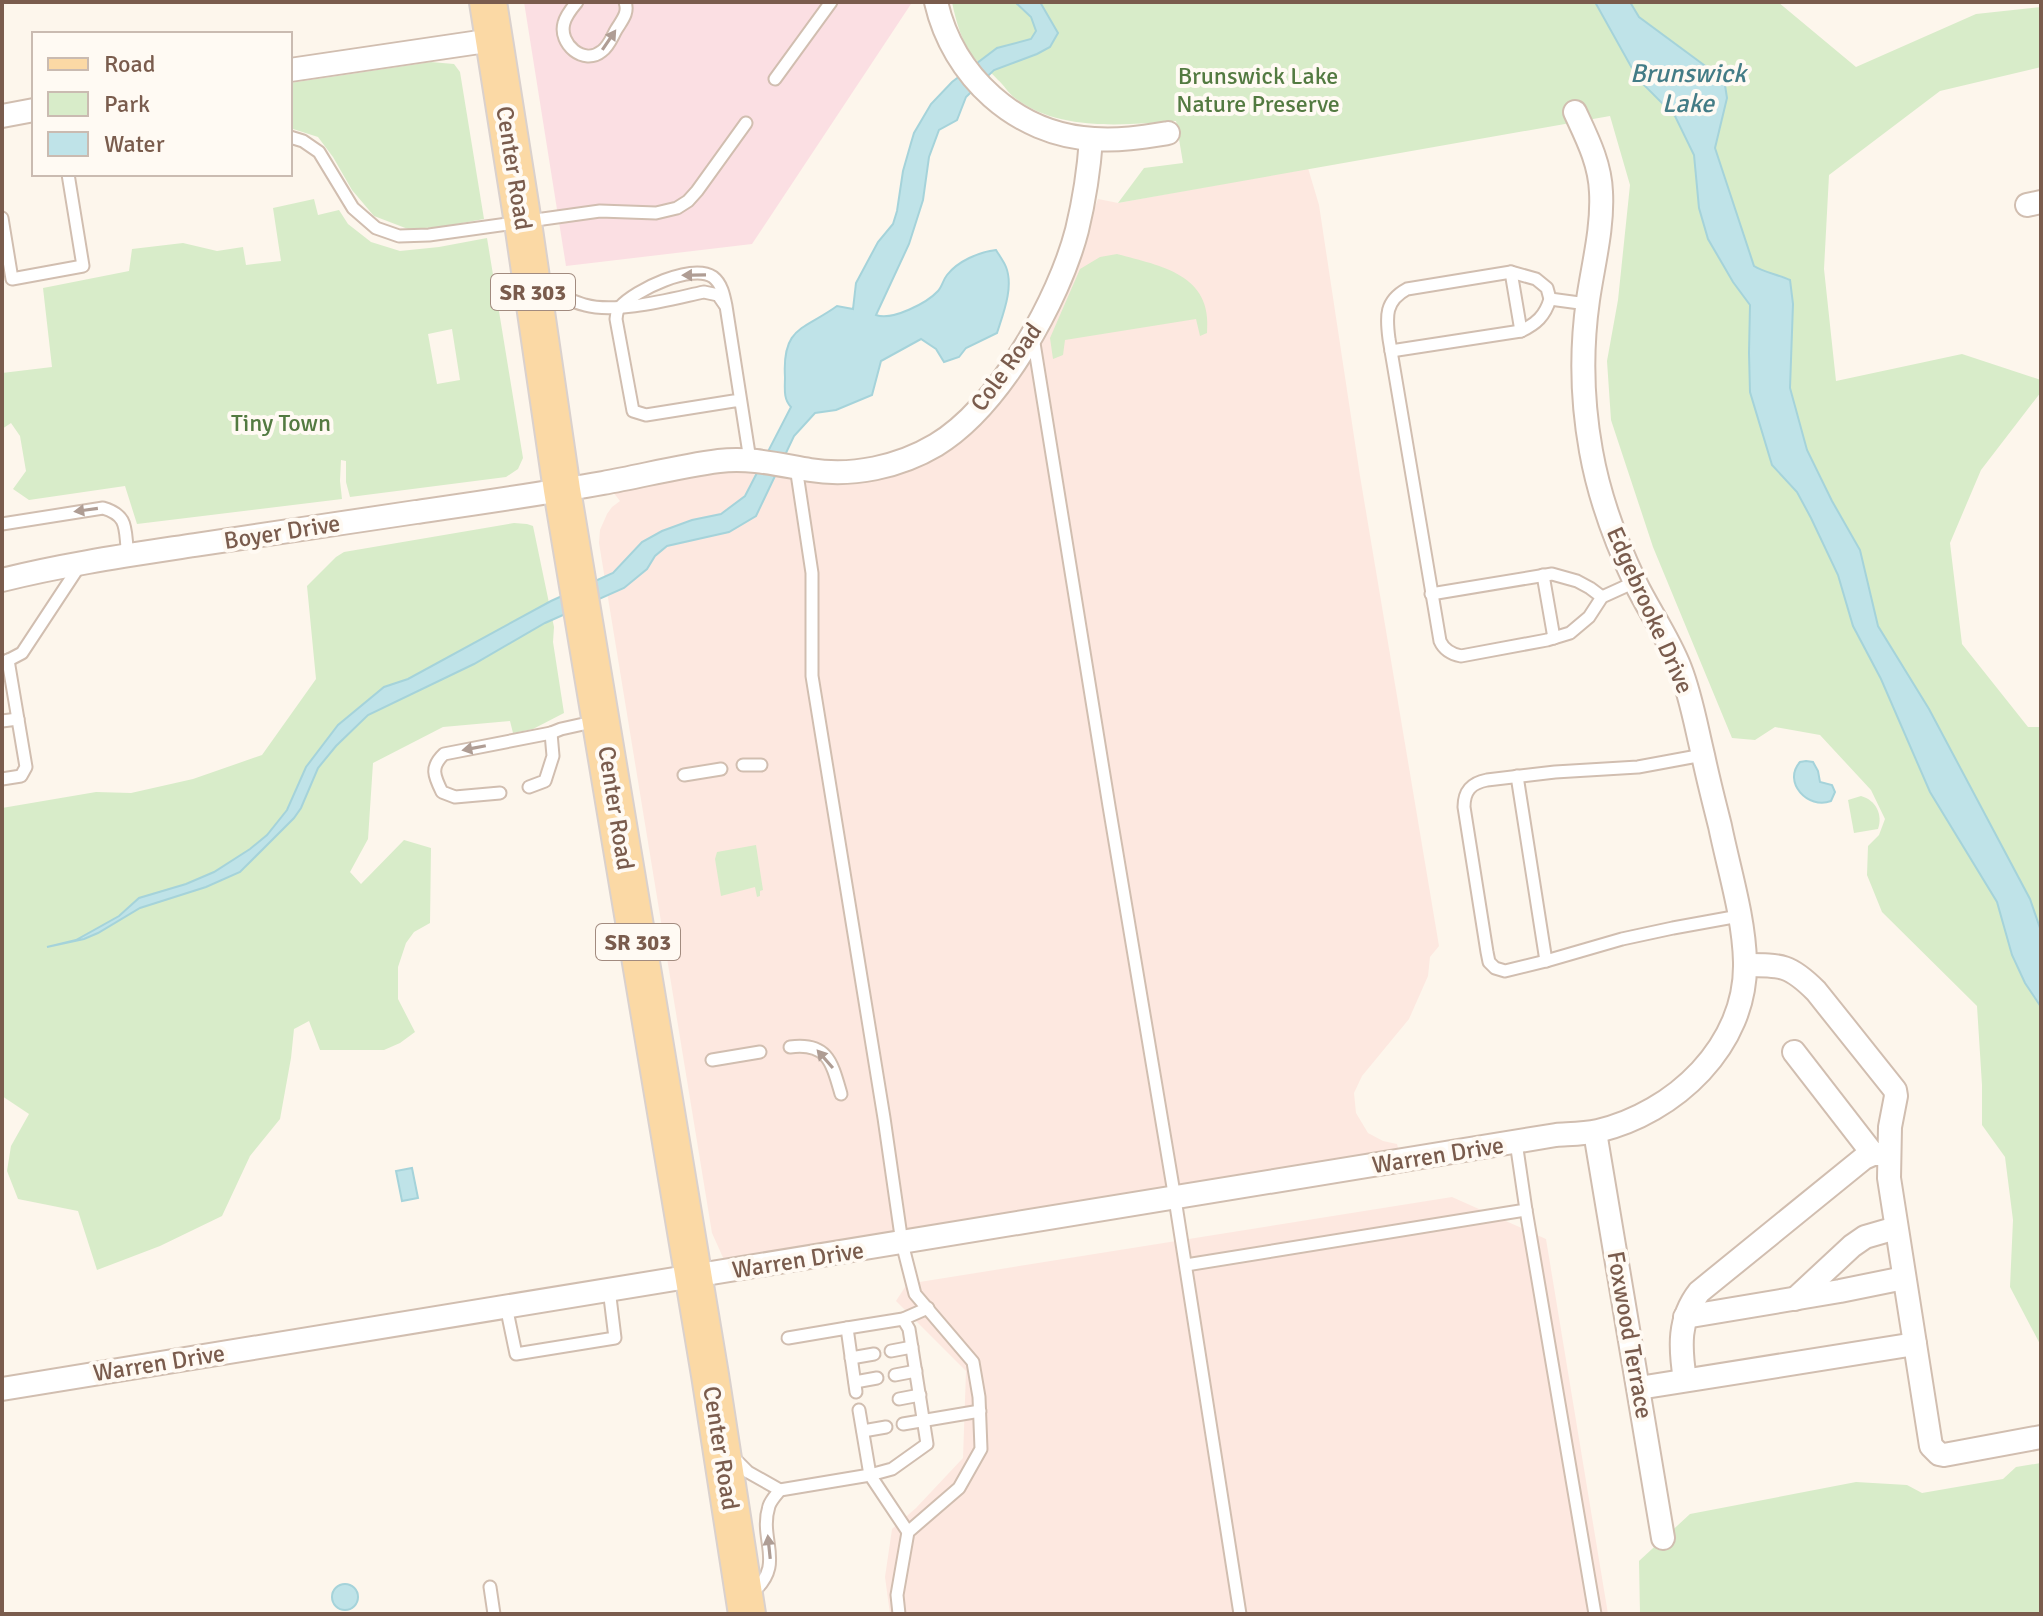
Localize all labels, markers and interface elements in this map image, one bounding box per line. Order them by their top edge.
one-way arrow [601,30,616,51]
legend [32,32,292,176]
text: Road [104,49,155,79]
water label: Brunswick Lake [1630,58,1748,120]
park label: Brunswick Lake Nature Preserve [1176,61,1340,119]
text: Park [104,89,150,119]
street label: Center Road [489,104,539,232]
text: Water [104,129,165,159]
one-way arrow [681,269,706,282]
road number: SR 303 [491,274,575,310]
street label: Cole Road [964,317,1048,417]
park label: Tiny Town [231,408,331,438]
one-way arrow [73,504,98,517]
street label: Boyer Drive [222,508,342,556]
street label: Edgebrooke Drive [1600,522,1700,698]
one-way arrow [461,743,486,755]
street label: Center Road [591,744,641,872]
road number: SR 303 [596,924,680,960]
one-way arrow [816,1049,834,1069]
street label: Warren Drive [1370,1130,1506,1180]
street label: Warren Drive [730,1235,866,1285]
street label: Foxwood Terrace [1600,1249,1660,1421]
street label: Warren Drive [91,1338,227,1388]
street label: Center Road [696,1384,746,1512]
one-way arrow [763,1535,776,1560]

